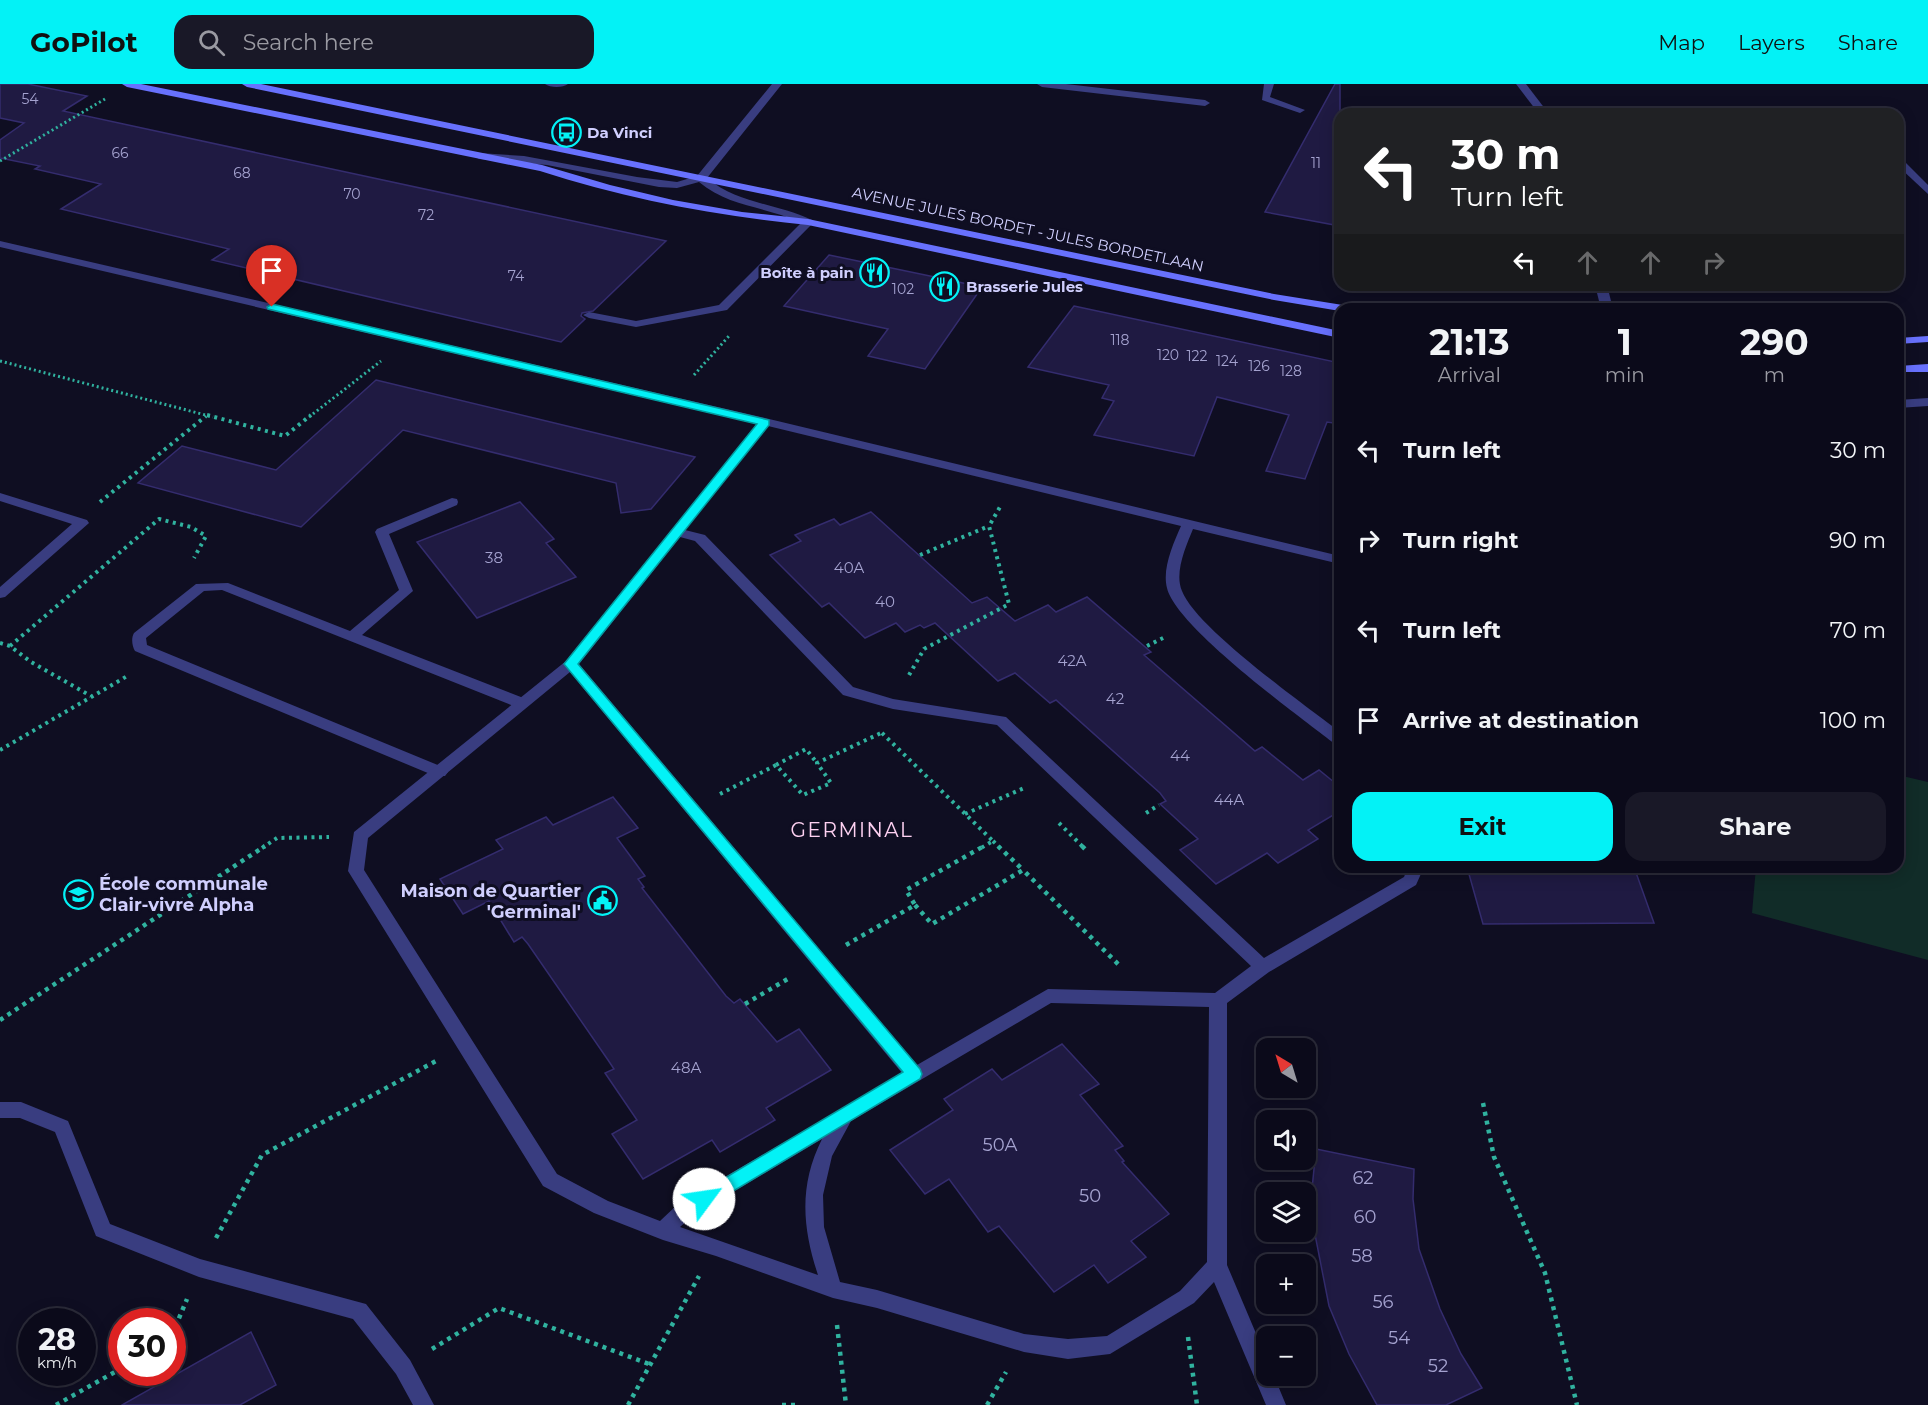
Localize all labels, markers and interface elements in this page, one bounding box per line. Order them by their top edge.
search box [174,15,594,69]
text: GoPilot [30,25,138,59]
icon: search [195,26,228,59]
text: Search here [243,29,374,56]
text: Map [1658,30,1705,55]
text: Layers [1738,30,1805,55]
text: Share [1838,30,1898,55]
house number: 54 [21,90,39,108]
bus stop icon: Da Vinci [550,116,582,148]
place label: Da Vinci [587,123,652,142]
text: 30 m [1451,128,1560,180]
icon: left [1352,132,1430,210]
house number: 66 [111,144,129,162]
house number: 11 [1311,154,1321,172]
house number: 68 [233,164,251,182]
text: Turn left [1451,180,1564,213]
street label: AVENUE JULES BORDET - JULES BORDETLAAN [850,182,1206,276]
house number: 70 [343,185,361,203]
house number: 72 [418,206,434,224]
pin [246,245,297,307]
icon: left [1508,246,1541,279]
icon: ahead [1571,246,1604,279]
icon: ahead [1634,246,1667,279]
icon: right [1697,246,1730,279]
icon: arrive [255,254,288,287]
restaurant icon: Boîte à pain [859,256,891,288]
place label: Boîte à pain [760,263,854,282]
house number: 74 [508,267,525,285]
restaurant icon: Brasserie Jules [929,270,961,302]
place label: Brasserie Jules [966,277,1083,296]
house number: 102 [892,280,914,298]
text: 21:13 [1429,320,1509,364]
text: 1 [1618,320,1632,364]
text: 290 [1740,320,1809,364]
house number: 118 [1110,331,1130,349]
house number: 120 [1157,346,1179,364]
house number: 122 [1187,347,1208,365]
house number: 124 [1216,352,1239,370]
house number: 126 [1248,357,1270,375]
house number: 128 [1280,362,1302,380]
text: Arrival [1438,363,1501,387]
text: min [1605,363,1645,387]
text: m [1764,363,1785,387]
icon: left [1352,434,1385,467]
text: Turn left [1403,437,1501,464]
text: 30 m [1830,437,1886,464]
icon: right [1352,524,1385,557]
text: Turn right [1403,527,1518,554]
text: 90 m [1829,527,1886,554]
house number: 38 [485,548,503,567]
house number: 40A [834,558,864,577]
house number: 40 [875,592,895,611]
icon: left [1352,614,1385,647]
text: Turn left [1403,617,1501,644]
text: 70 m [1830,617,1886,644]
house number: 42A [1057,651,1087,670]
house number: 42 [1106,689,1124,708]
icon: arrive [1352,704,1385,737]
text: Arrive at destination [1403,707,1639,734]
text: 100 m [1820,707,1886,734]
house number: 44 [1170,746,1190,765]
house number: 44A [1214,790,1245,809]
button: Exit [1352,792,1613,861]
button: Share [1625,792,1886,861]
district label: GERMINAL [791,818,913,842]
place label: École communale Clair-vivre Alpha [99,873,268,916]
school or university icon: École communale Clair-vivre Alpha [62,878,94,910]
place label: Maison de Quartier 'Germinal' [400,880,581,923]
public building icon: Maison de Quartier 'Germinal' [586,885,618,917]
north arrow [1256,1038,1316,1098]
map controls [1256,1038,1316,1386]
house number: 48A [671,1058,701,1077]
button: sound [1256,1110,1316,1170]
house number: 50A [983,1134,1018,1156]
position arrow [672,1167,736,1231]
house number: 62 [1352,1167,1374,1189]
button: layers [1256,1182,1316,1242]
house number: 50 [1079,1185,1101,1207]
house number: 60 [1354,1206,1376,1228]
house number: 58 [1351,1245,1373,1267]
button: + [1256,1254,1316,1314]
house number: 56 [1372,1291,1394,1313]
speed limit sign: 30 [108,1308,186,1386]
text: 28 [38,1321,76,1358]
button: − [1256,1326,1316,1386]
house number: 54 [1388,1327,1410,1349]
text: km/h [37,1353,77,1372]
house number: 52 [1428,1355,1448,1377]

